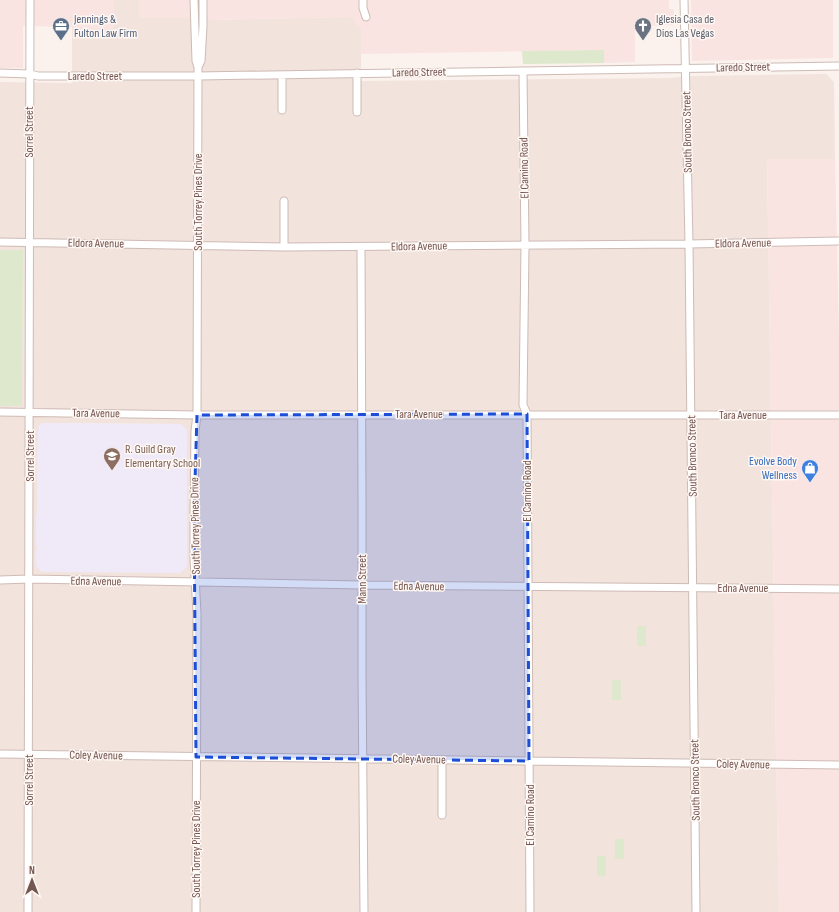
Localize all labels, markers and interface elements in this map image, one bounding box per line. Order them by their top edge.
place label: Jennings & Fulton Law Firm [73,12,137,41]
place label: Iglesia Casa de Dios Las Vegas [656,12,714,41]
office icon: Jennings & Fulton Law Firm [51,16,71,41]
church icon: Iglesia Casa de Dios Las Vegas [633,16,653,41]
street label: Laredo Street [716,60,771,75]
street label: Laredo Street [392,65,447,80]
street label: Laredo Street [68,69,123,84]
street label: South Bronco Street [679,91,696,173]
street label: Sorrel Street [22,106,37,158]
street label: El Camino Road [516,137,533,199]
street label: South Torrey Pines Drive [191,153,206,251]
street label: Eldora Avenue [68,236,124,251]
street label: Eldora Avenue [715,236,771,251]
street label: Eldora Avenue [391,239,447,254]
street label: Tara Avenue [72,406,120,421]
street label: Tara Avenue [395,407,443,422]
street label: Tara Avenue [719,408,767,423]
street label: South Bronco Street [684,415,701,497]
street label: Sorrel Street [23,430,38,482]
place label: R. Guild Gray Elementary School [125,442,200,471]
school or university icon: R. Guild Gray Elementary School [102,446,122,471]
place label: Evolve Body Wellness [749,454,797,483]
shop icon: Evolve Body Wellness [800,458,820,483]
street label: El Camino Road [520,460,535,522]
street label: South Torrey Pines Drive [187,477,204,575]
street label: Mann Street [355,554,370,604]
street label: Edna Avenue [70,574,122,589]
street label: Edna Avenue [393,579,445,594]
street label: Edna Avenue [718,581,769,596]
street label: South Bronco Street [687,739,704,821]
street label: Coley Avenue [69,748,123,763]
street label: Coley Avenue [392,752,446,767]
street label: Sorrel Street [22,754,37,806]
street label: Coley Avenue [716,757,770,772]
street label: El Camino Road [523,784,538,846]
street label: South Torrey Pines Drive [189,800,204,898]
north arrow [12,860,52,900]
text: N [29,864,35,877]

